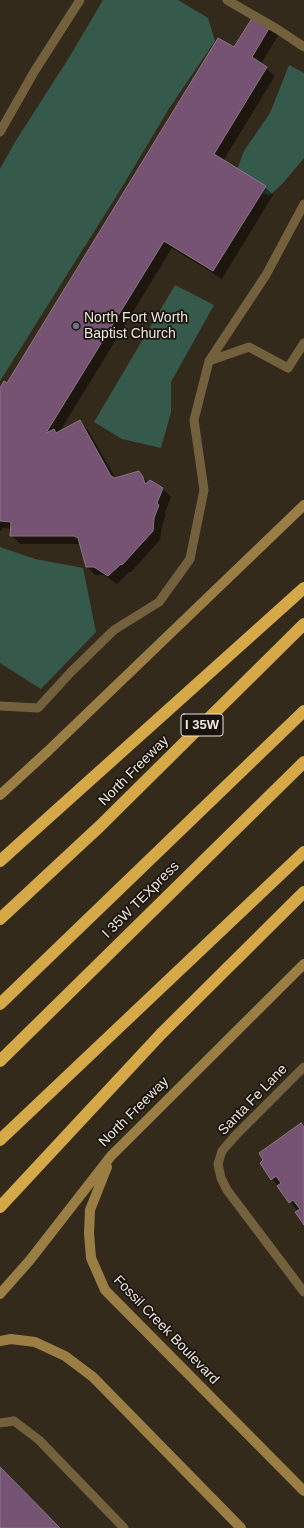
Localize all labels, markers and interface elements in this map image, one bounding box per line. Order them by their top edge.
place label: North Fort Worth Baptist Church [84,310,188,342]
marker: North Fort Worth Baptist Church [71,321,81,331]
road number: I 35W [181,714,223,736]
street label: North Freeway [96,733,172,809]
street label: I 35W TEXpress [99,858,183,942]
street label: Santa Fe Lane [215,1061,291,1139]
street label: North Freeway [96,1074,172,1150]
street label: Fossil Creek Boulevard [110,1272,222,1388]

